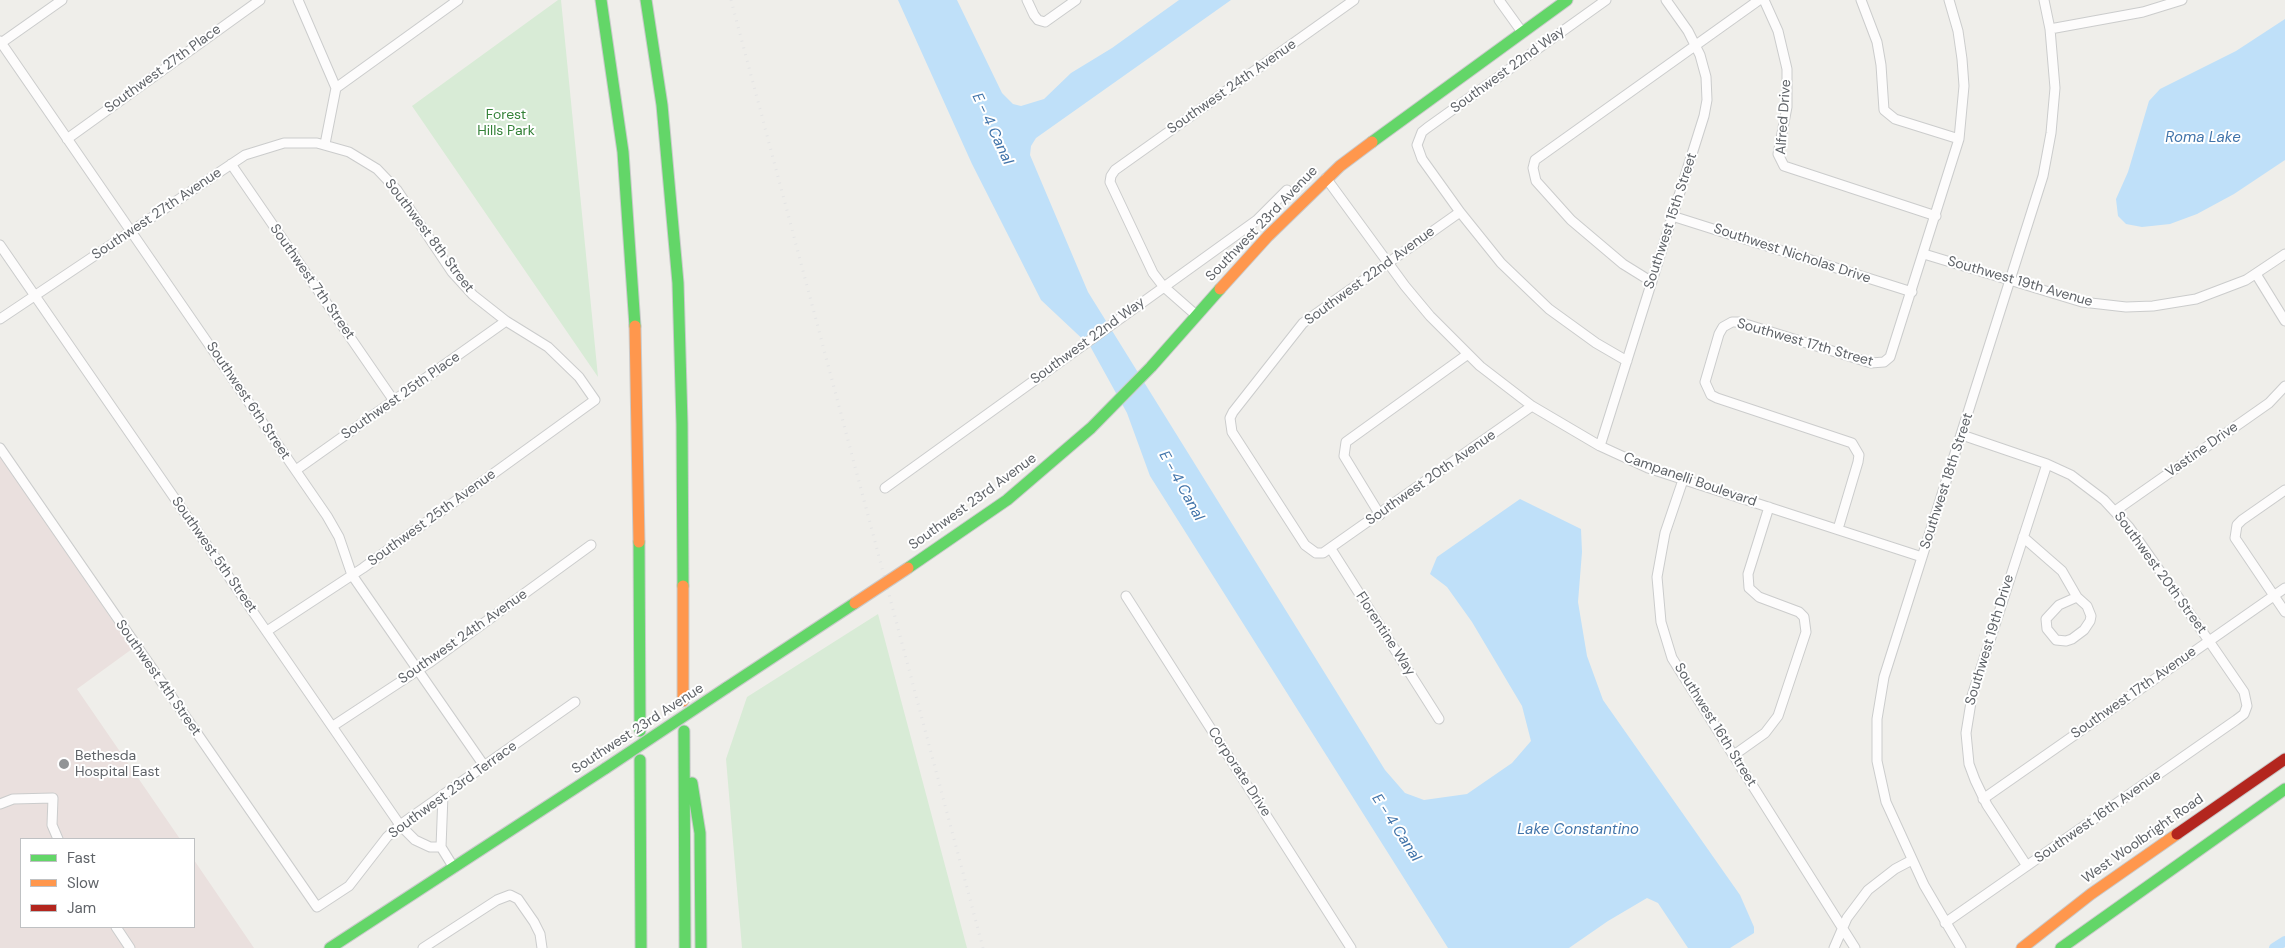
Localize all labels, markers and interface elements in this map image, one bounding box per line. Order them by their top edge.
street label: Southwest 27th Place [102,21,224,117]
street label: Southwest 22nd Way [1448,23,1568,117]
street label: Southwest 24th Avenue [1164,36,1300,138]
street label: Alfred Drive [1773,79,1795,155]
water label: E - 4 Canal [968,90,1016,168]
park label: Forest Hills Park [477,107,535,140]
water label: Roma Lake [2165,129,2241,147]
street label: Southwest 15th Street [1641,151,1701,291]
street label: Southwest 23rd Avenue [1203,163,1321,285]
street label: Southwest 27th Avenue [89,164,225,264]
street label: Southwest 8th Street [381,176,477,296]
street label: Southwest 7th Street [266,221,358,343]
street label: Southwest Nicholas Drive [1711,221,1873,287]
street label: Southwest 22nd Avenue [1302,223,1438,329]
street label: Southwest 19th Avenue [1945,253,2095,311]
street label: Southwest 22nd Way [1028,294,1148,388]
street label: Southwest 17th Street [1735,315,1875,371]
street label: Southwest 6th Street [202,339,294,463]
street label: Southwest 25th Place [338,349,464,443]
street label: Southwest 18th Street [1917,411,1977,551]
street label: Vastine Drive [2163,419,2241,481]
street label: Southwest 20th Avenue [1363,427,1499,529]
water label: E - 4 Canal [1154,448,1208,524]
street label: Campanelli Boulevard [1621,449,1759,511]
street label: Southwest 23rd Avenue [906,450,1040,554]
street label: Southwest 25th Avenue [365,466,499,570]
street label: Southwest 5th Street [168,494,260,616]
street label: Southwest 20th Street [2110,509,2210,637]
street label: Southwest 19th Drive [1962,573,2018,707]
street label: Southwest 24th Avenue [395,586,531,688]
street label: Florentine Way [1352,589,1418,679]
street label: Southwest 4th Street [112,617,204,739]
street label: Southwest 17th Avenue [2068,643,2200,743]
street label: Southwest 16th Street [1670,660,1760,790]
street label: Southwest 23rd Avenue [569,680,707,778]
street label: Corporate Drive [1204,724,1274,820]
street label: Southwest 23rd Terrace [386,738,520,842]
place label: Bethesda Hospital East [75,748,160,780]
marker: Bethesda Hospital East [57,757,71,771]
street label: Southwest 16th Avenue [2032,767,2164,867]
water label: E - 4 Canal [1367,791,1425,865]
street label: West Woolbright Road [2079,791,2207,887]
water label: Lake Constantino [1517,821,1639,839]
legend [20,838,195,928]
text: Fast [67,848,96,868]
text: Slow [67,873,99,893]
text: Jam [67,898,96,918]

